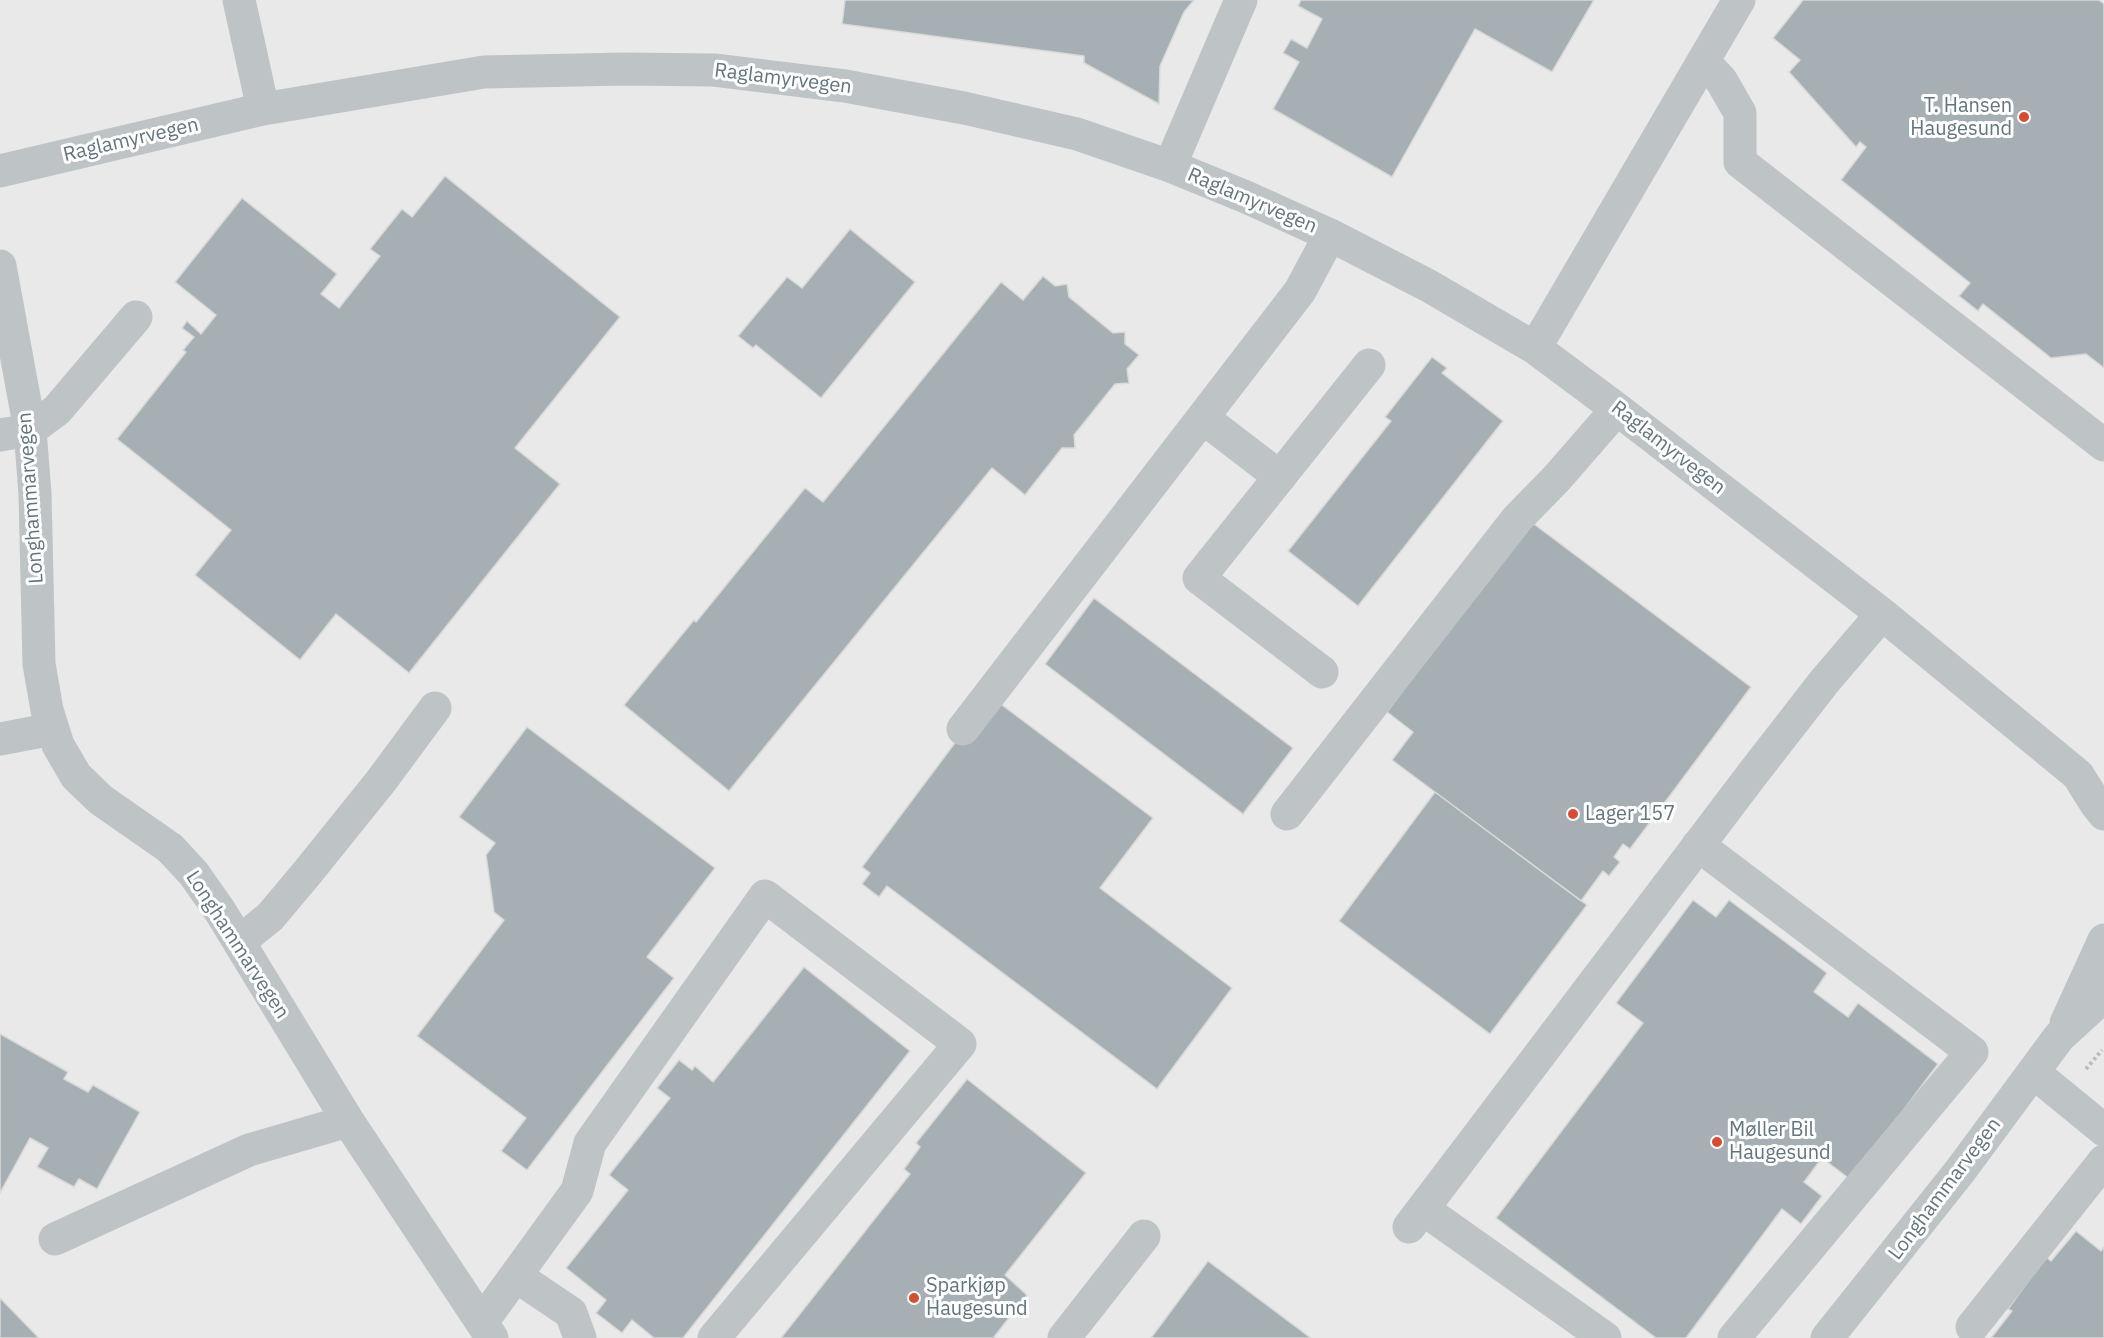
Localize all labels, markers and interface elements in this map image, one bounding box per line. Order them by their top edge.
street label: Raglamyrvegen [713,59,853,99]
place label: T. Hansen Haugesund [1910,94,2012,141]
marker: T. Hansen Haugesund [2017,110,2031,124]
street label: Raglamyrvegen [61,113,201,167]
street label: Raglamyrvegen [1184,163,1320,239]
street label: Raglamyrvegen [1606,396,1730,500]
street label: Longhammarvegen [13,412,49,584]
place label: Lager 157 [1585,802,1675,826]
marker: Lager 157 [1566,807,1580,821]
street label: Longhammarvegen [180,867,294,1023]
street label: Longhammarvegen [1884,1113,2006,1265]
place label: Møller Bil Haugesund [1729,1118,1831,1165]
marker: Møller Bil Haugesund [1710,1135,1724,1149]
place label: Sparkjøp Haugesund [926,1274,1028,1321]
marker: Sparkjøp Haugesund [907,1291,921,1305]

